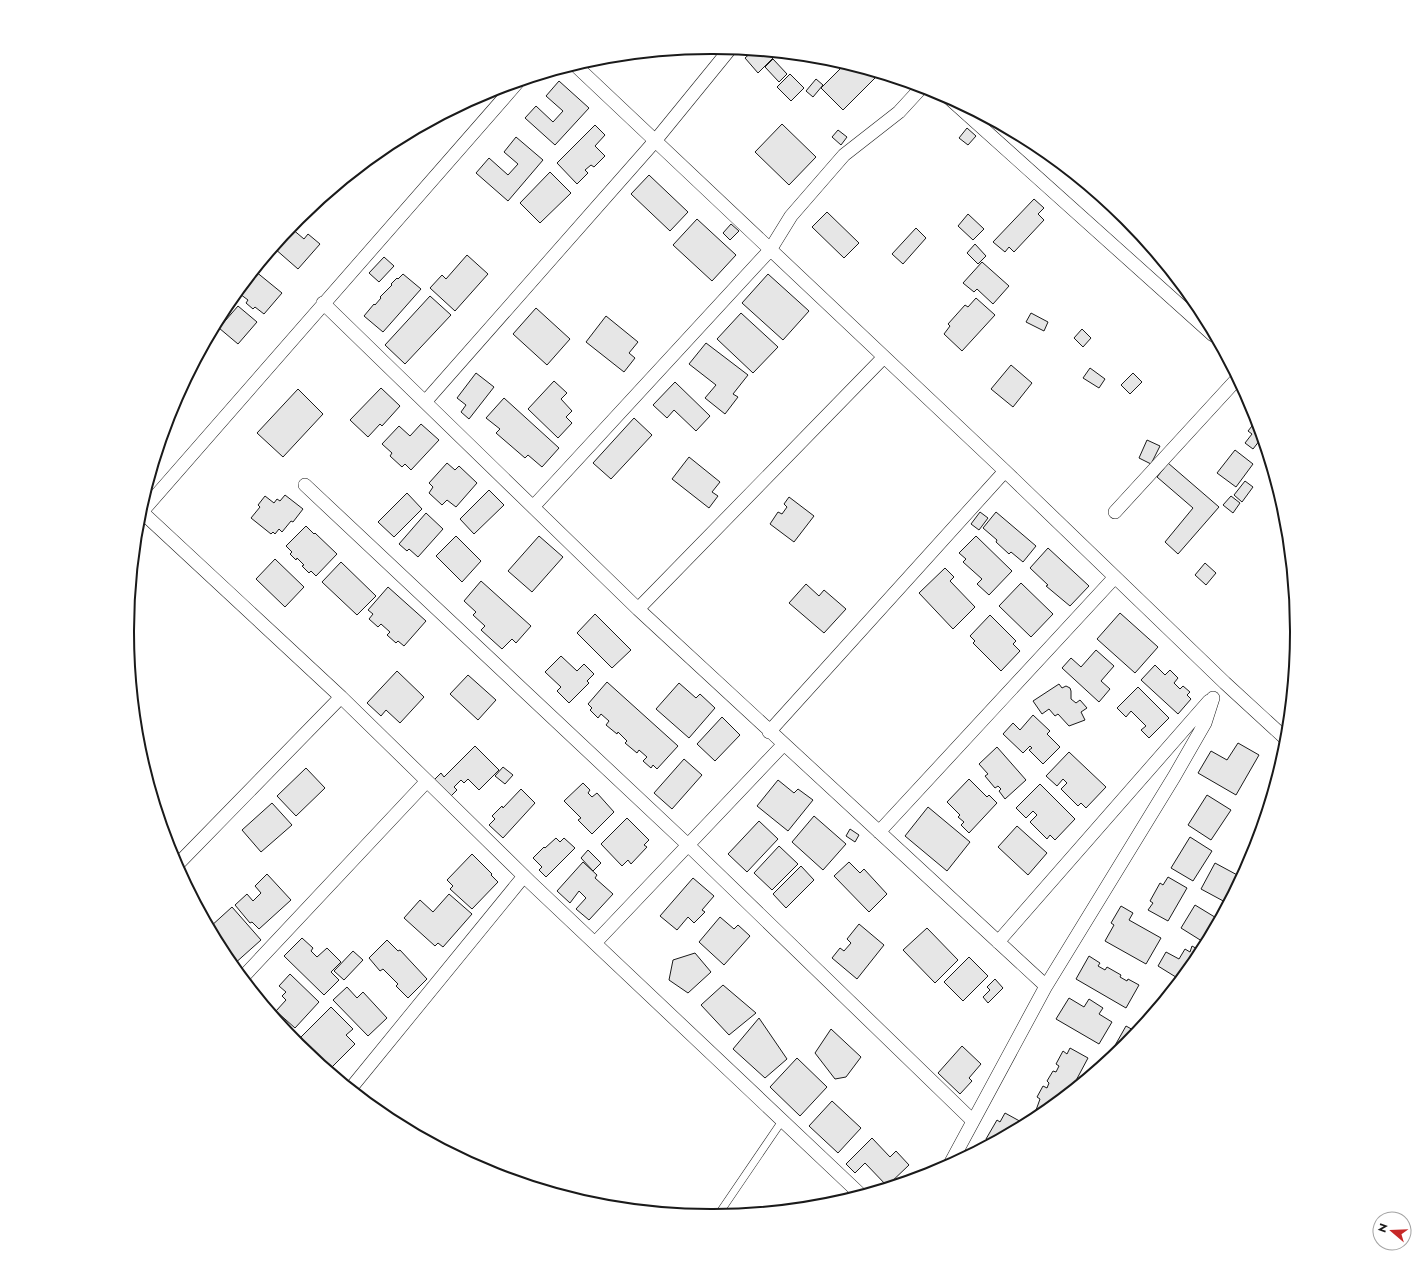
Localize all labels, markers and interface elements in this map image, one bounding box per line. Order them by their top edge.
north arrow [1372,1211,1412,1251]
text: N [1374,1221,1392,1234]

